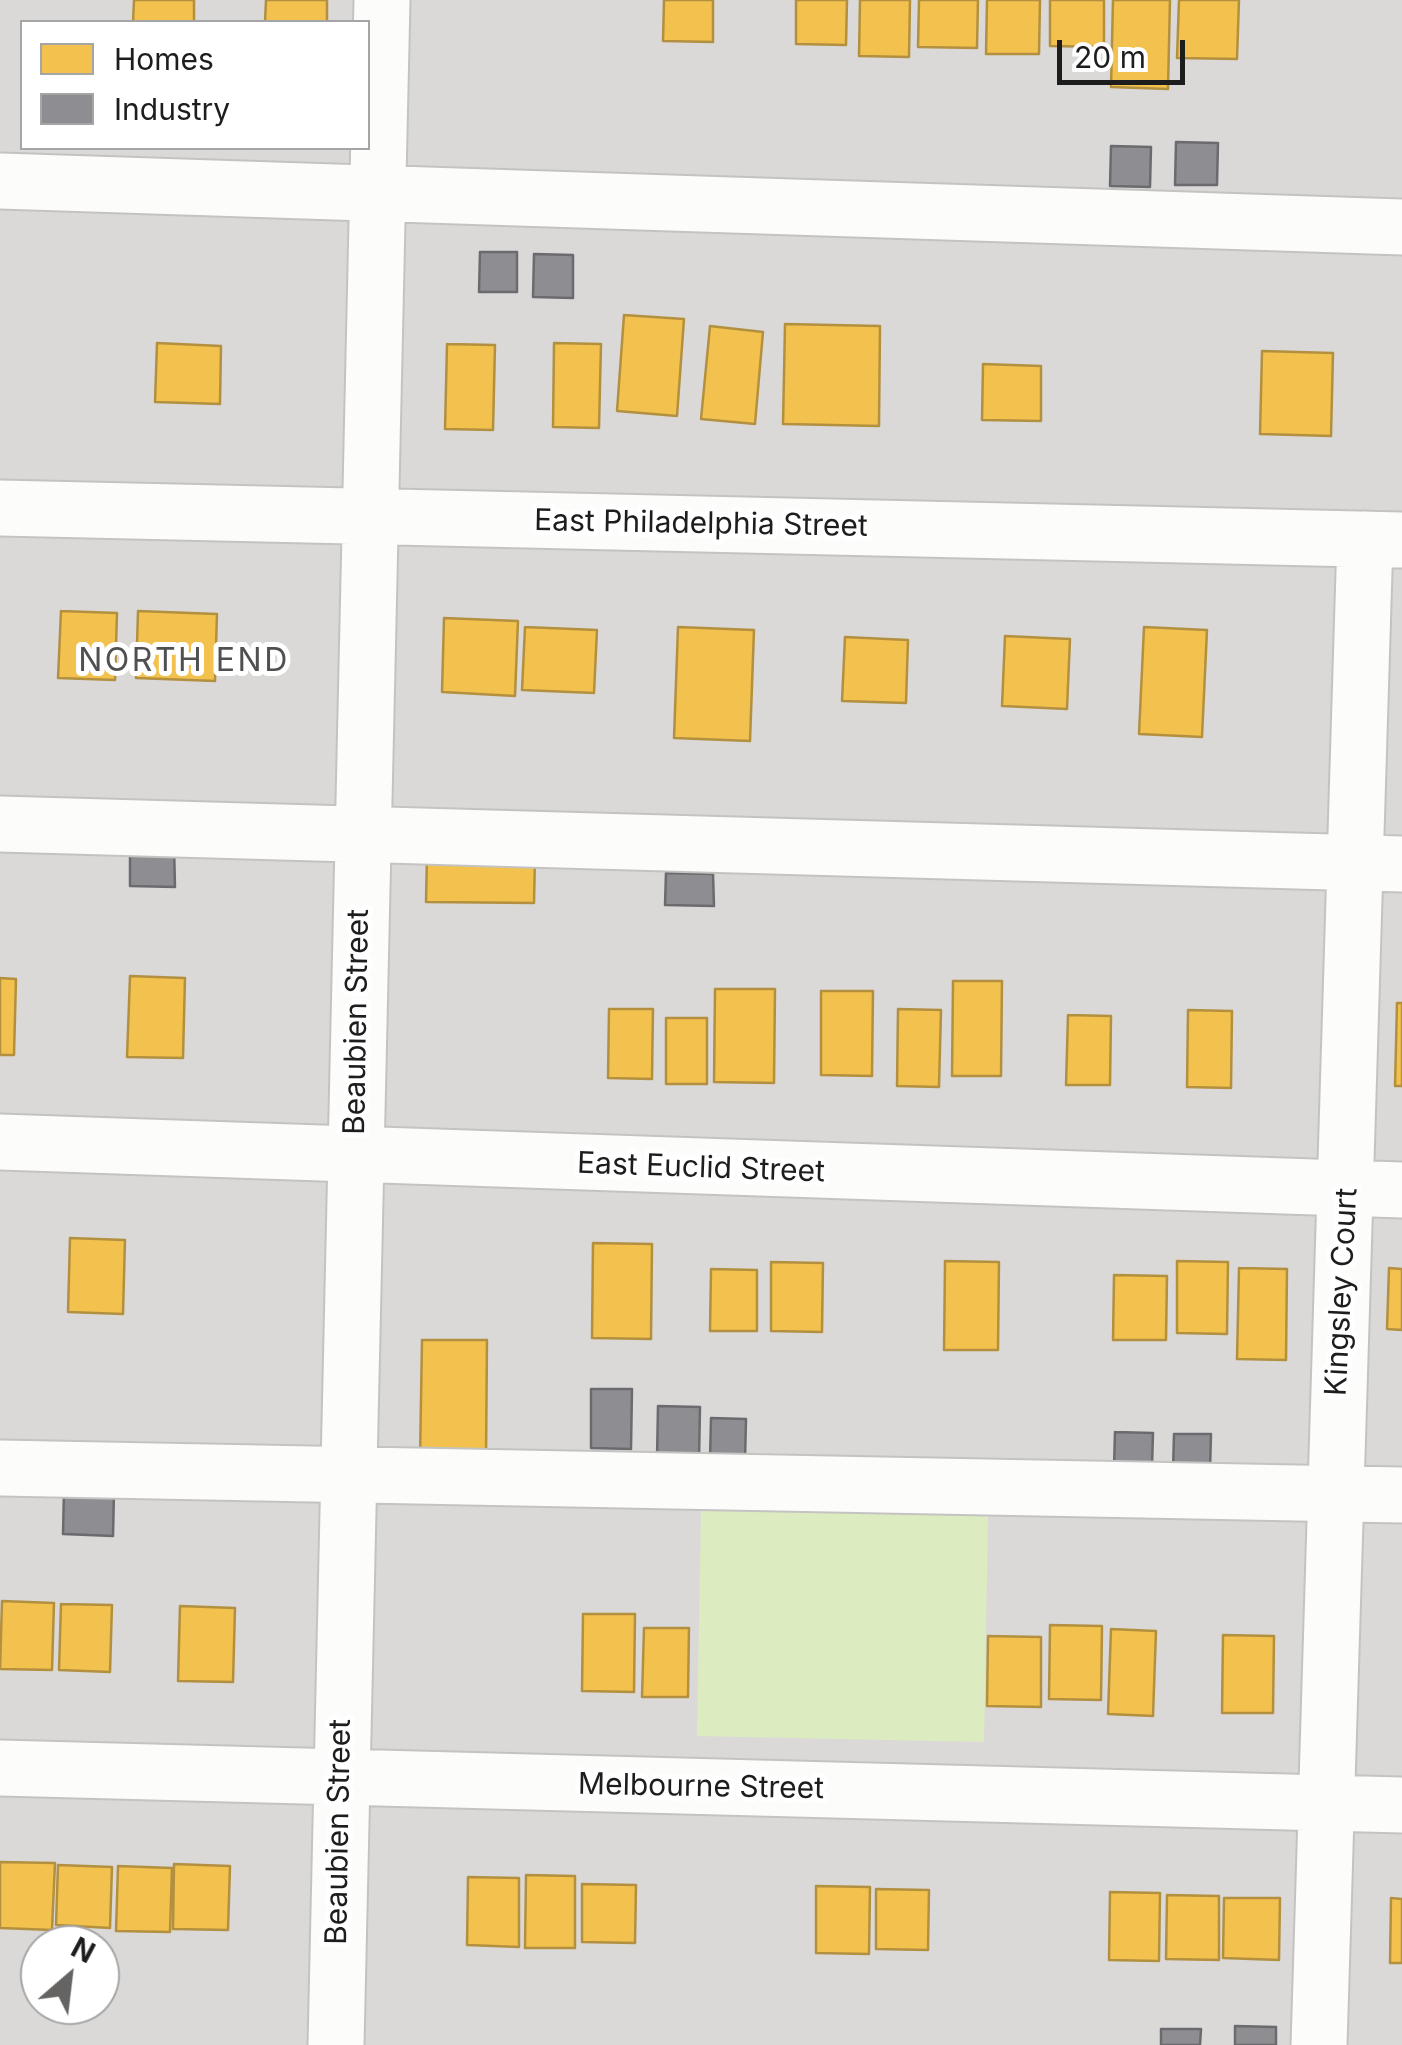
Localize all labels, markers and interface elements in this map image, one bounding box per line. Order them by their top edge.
legend [20,20,370,150]
scale bar [1062,20,1190,82]
text: 20 m [1074,39,1146,75]
text: Homes [114,41,214,77]
text: Industry [114,91,230,127]
street label: East Philadelphia Street [534,503,868,545]
district label: NORTH END [78,642,290,680]
street label: Beaubien Street [337,909,377,1135]
street label: East Euclid Street [577,1146,825,1190]
street label: Kingsley Court [1319,1187,1365,1397]
street label: Beaubien Street [319,1719,359,1945]
street label: Melbourne Street [578,1767,824,1807]
north arrow [20,1925,120,2025]
text: N [66,1930,101,1970]

